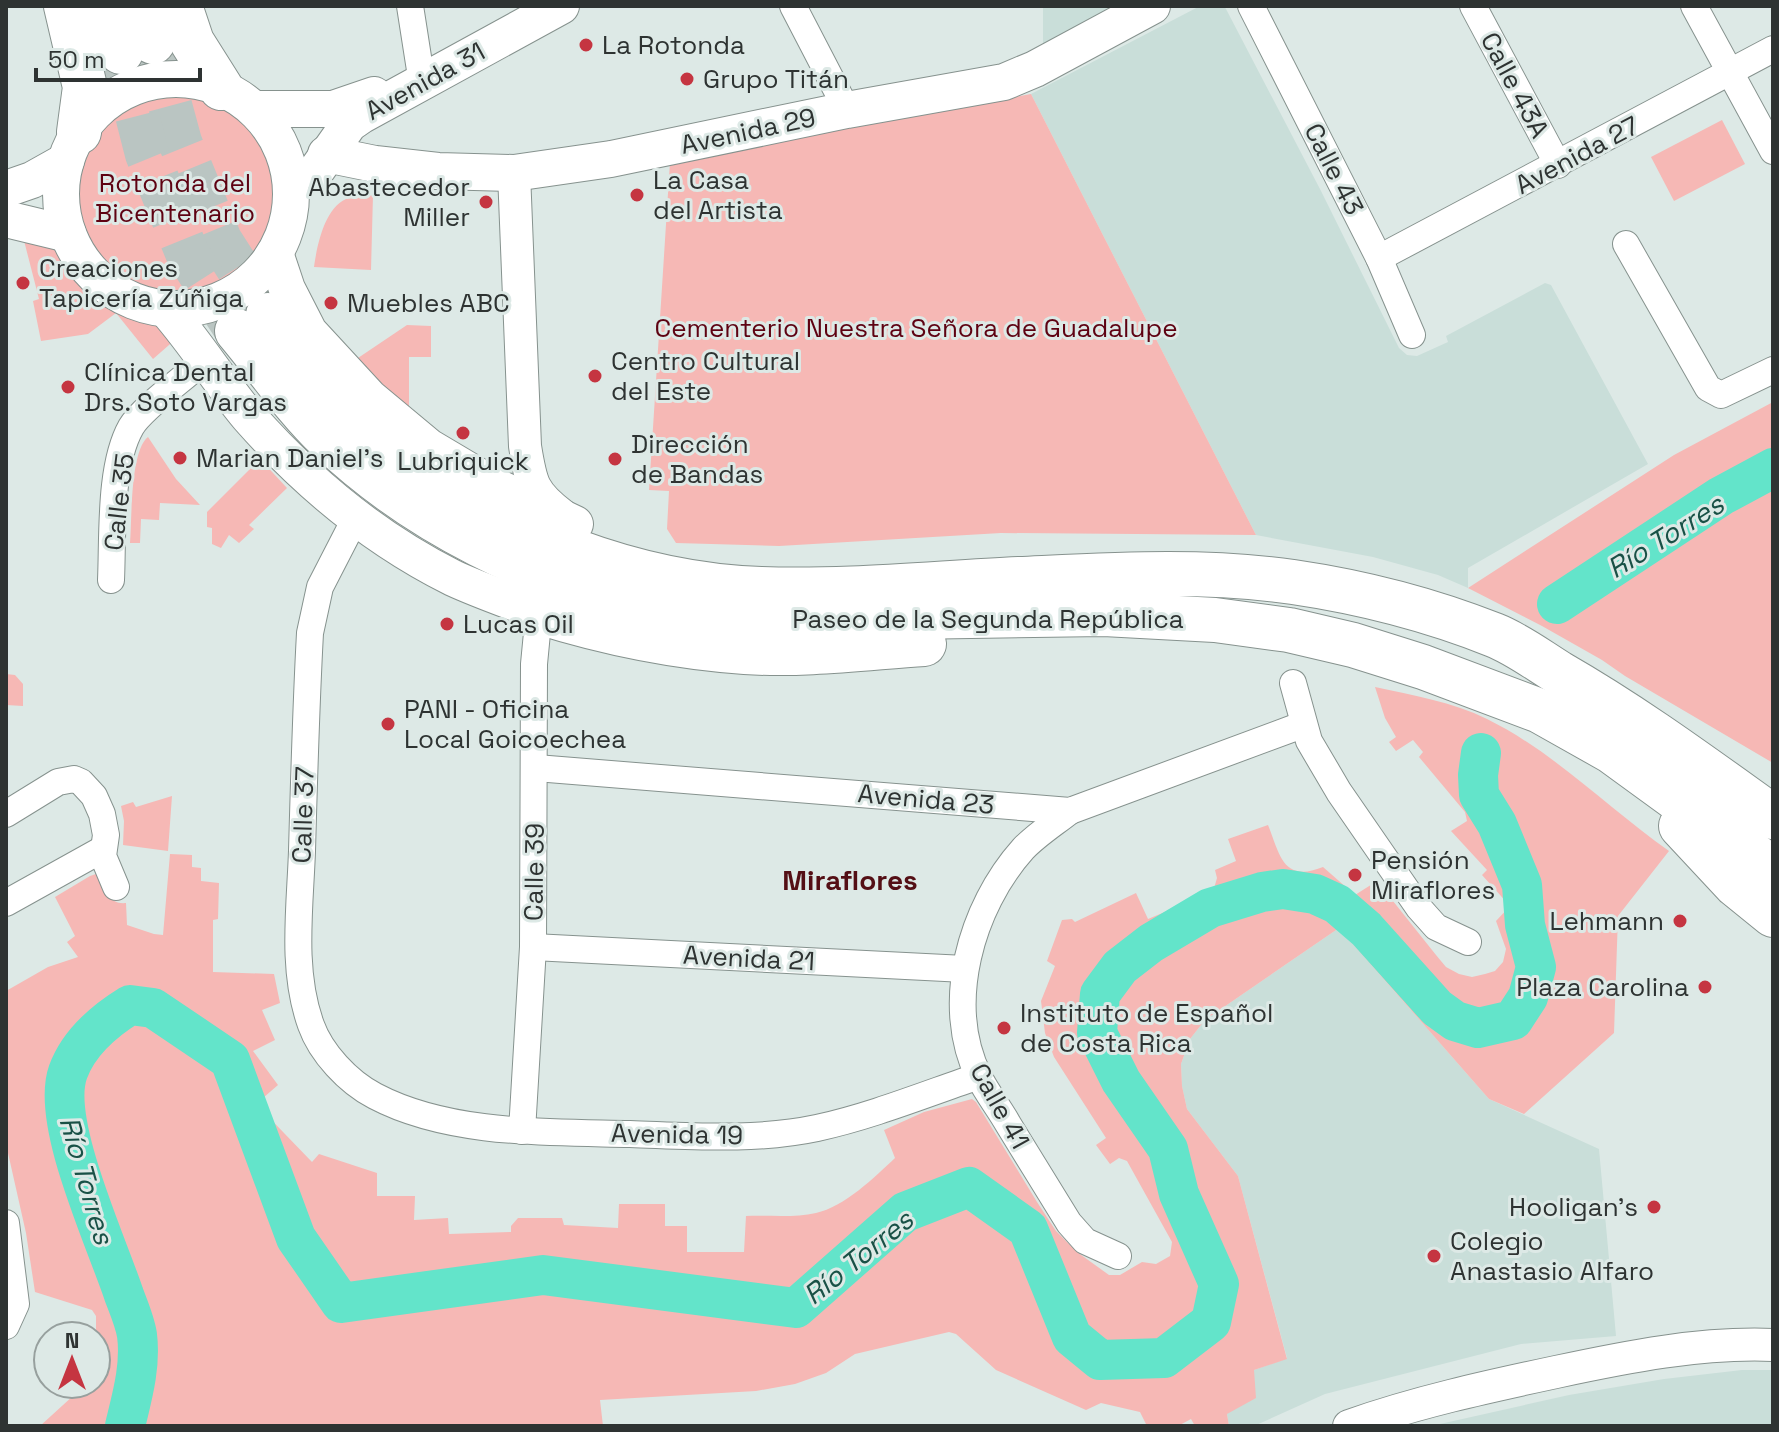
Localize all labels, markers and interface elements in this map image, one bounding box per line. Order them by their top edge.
street label: Calle 43A [1473,26,1557,144]
place label: La Rotonda [602,28,745,62]
scale bar [36,32,200,82]
street label: Avenida 31 [359,34,491,128]
marker: La Rotonda [577,36,595,54]
text: 50 m [48,44,105,75]
place label: Grupo Titán [703,62,849,96]
marker: Grupo Titán [678,70,696,88]
street label: Avenida 29 [677,100,819,162]
street label: Avenida 27 [1509,108,1645,202]
street label: Calle 43 [1297,117,1371,221]
place label: La Casa del Artista [653,163,783,227]
park label: Rotonda del Bicentenario [95,166,255,230]
place label: Abastecedor Miller [308,170,470,234]
marker: La Casa del Artista [628,186,646,204]
marker: Abastecedor Miller [477,193,495,211]
place label: Creaciones Tapicería Zúñiga [39,251,244,315]
marker: Creaciones Tapicería Zúñiga [14,274,32,292]
place label: Muebles ABC [347,286,510,320]
marker: Muebles ABC [322,294,340,312]
park label: Cementerio Nuestra Señora de Guadalupe [654,311,1178,345]
place label: Centro Cultural del Este [611,344,800,408]
place label: Clínica Dental Drs. Soto Vargas [84,355,287,419]
marker: Centro Cultural del Este [586,367,604,385]
marker: Clínica Dental Drs. Soto Vargas [59,378,77,396]
marker: Lubriquick [454,424,472,442]
place label: Dirección de Bandas [631,427,763,491]
place label: Marian Daniel's [196,441,384,475]
place label: Lubriquick [397,444,529,478]
marker: Marian Daniel's [171,449,189,467]
marker: Dirección de Bandas [606,450,624,468]
street label: Calle 35 [96,451,142,553]
water label: Río Torres [1600,485,1731,586]
street label: Paseo de la Segunda República [792,602,1184,636]
place label: Lucas Oil [463,607,574,641]
marker: Lucas Oil [438,615,456,633]
place label: PANI - Oficina Local Goicoechea [404,692,626,756]
marker: PANI - Oficina Local Goicoechea [379,715,397,733]
street label: Calle 37 [284,766,322,864]
street label: Avenida 23 [856,776,996,822]
street label: Calle 39 [516,823,552,921]
place label: Pensión Miraflores [1371,843,1495,907]
district label: Miraflores [782,862,918,898]
marker: Pensión Miraflores [1346,866,1364,884]
place label: Lehmann [1549,904,1664,938]
marker: Lehmann [1671,912,1689,930]
street label: Avenida 21 [682,938,816,978]
place label: Plaza Carolina [1516,970,1689,1004]
marker: Plaza Carolina [1696,978,1714,996]
place label: Instituto de Español de Costa Rica [1020,996,1273,1060]
marker: Instituto de Español de Costa Rica [995,1019,1013,1037]
street label: Calle 41 [963,1057,1037,1155]
water label: Río Torres [52,1112,123,1249]
street label: Avenida 19 [611,1116,743,1152]
place label: Hooligan's [1509,1190,1638,1224]
marker: Hooligan's [1645,1198,1663,1216]
water label: Río Torres [796,1201,921,1312]
place label: Colegio Anastasio Alfaro [1450,1224,1654,1288]
marker: Colegio Anastasio Alfaro [1425,1247,1443,1265]
north arrow [32,1320,112,1400]
text: N [65,1326,79,1354]

